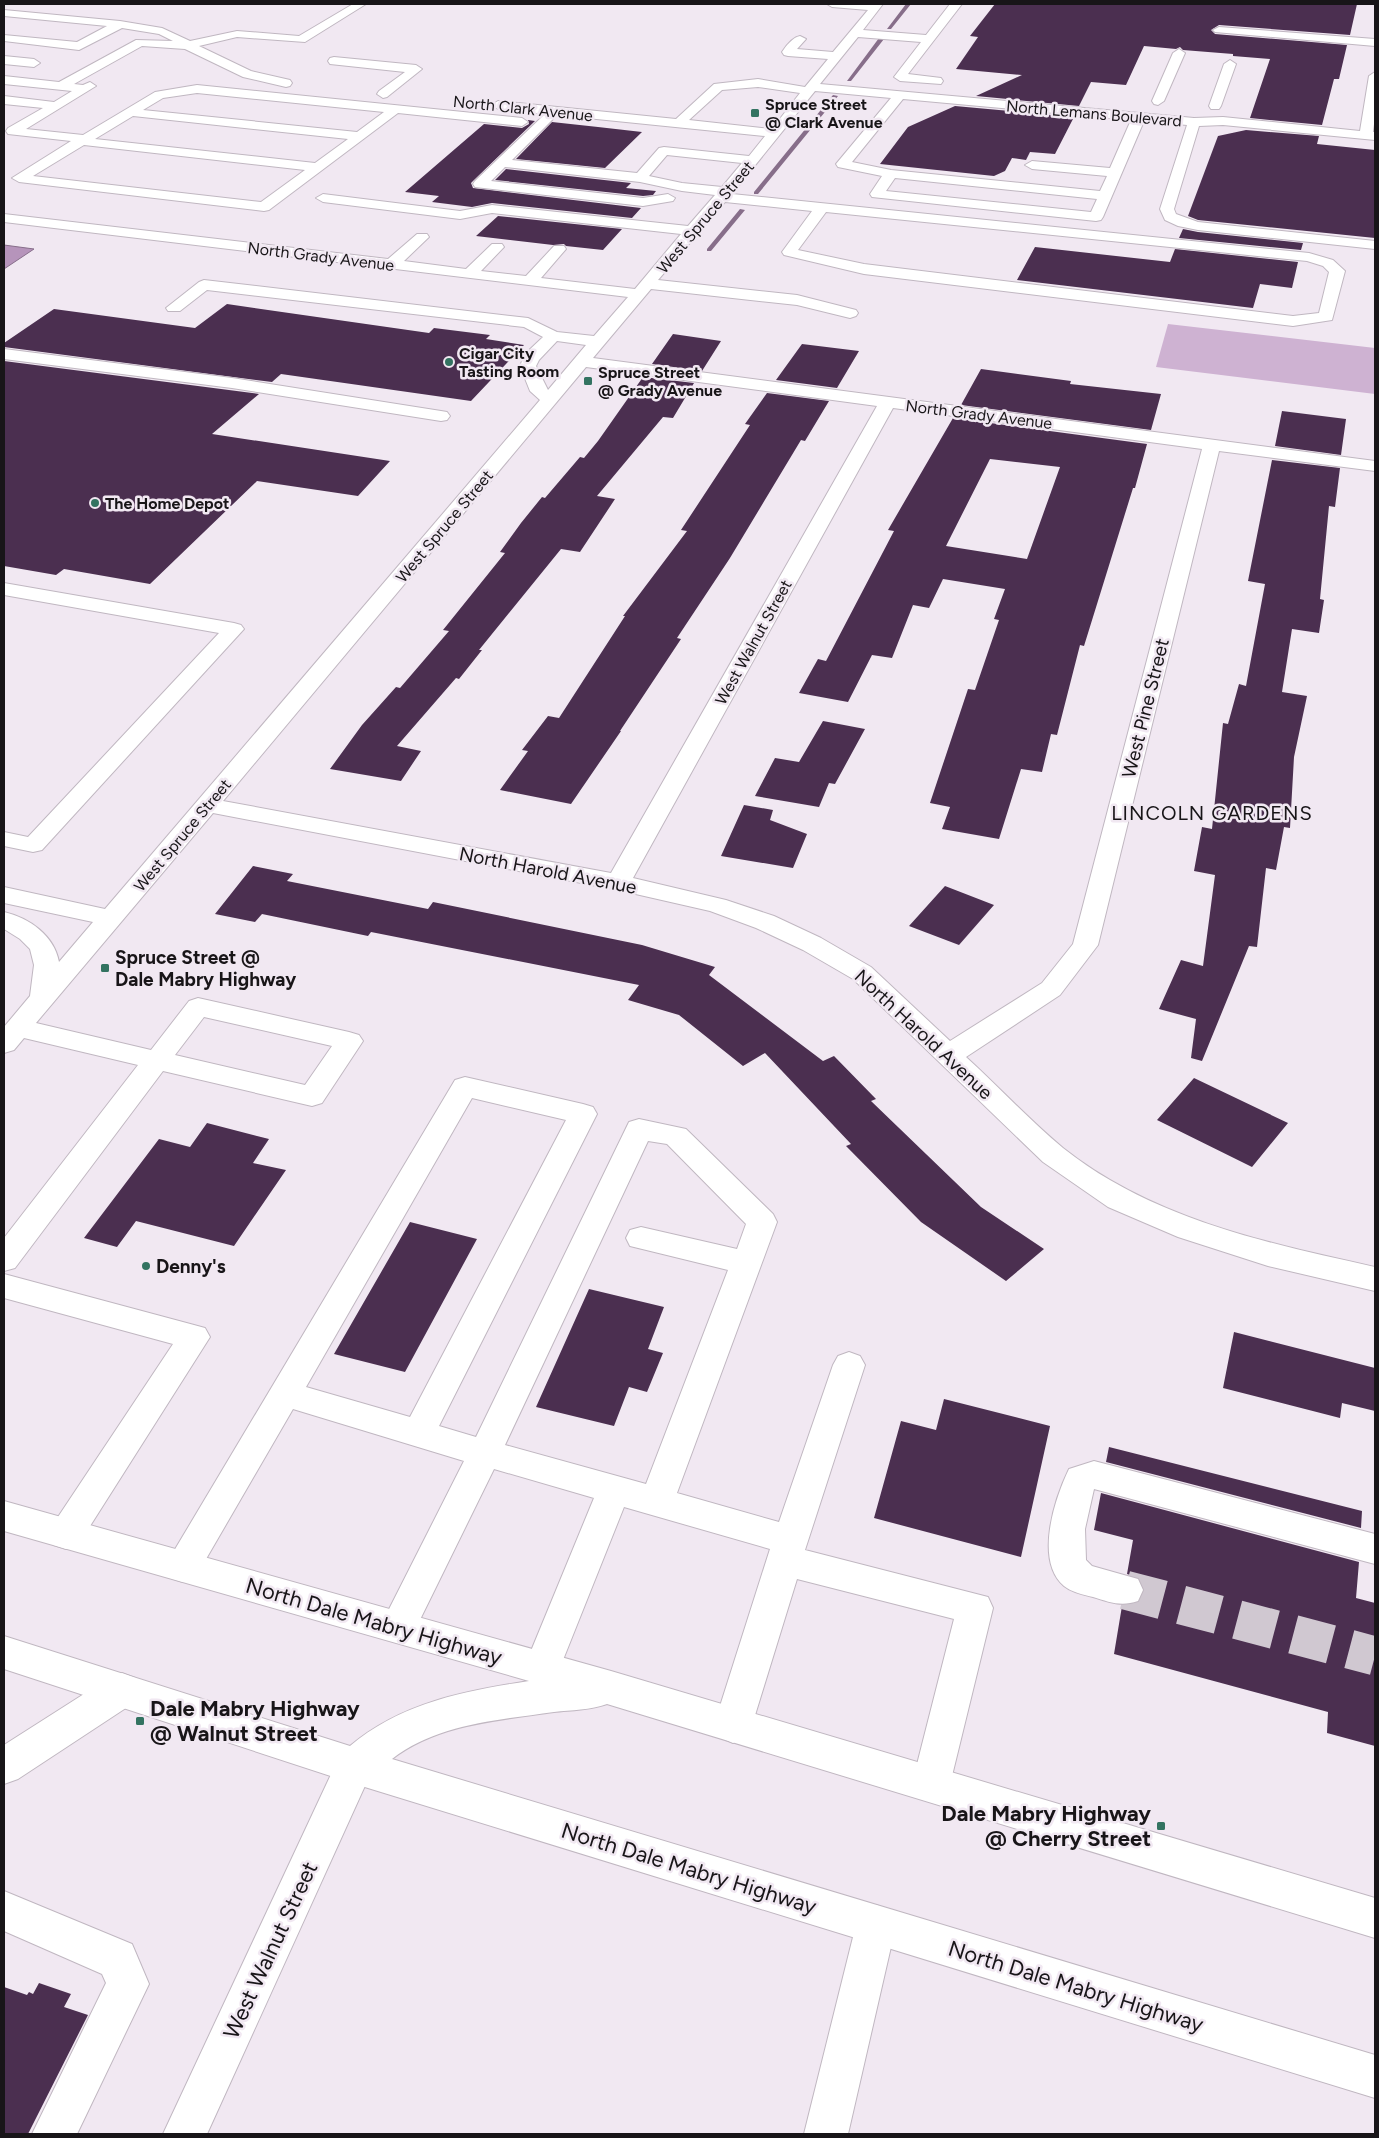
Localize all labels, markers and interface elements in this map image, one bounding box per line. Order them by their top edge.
street label: North Clark Avenue [452,92,594,125]
place label: Spruce Street @ Clark Avenue [765,95,883,132]
street label: North Lemans Boulevard [1005,96,1183,131]
marker: Spruce Street @ Clark Avenue [749,107,761,119]
street label: West Spruce Street [653,157,758,277]
street label: North Grady Avenue [247,238,396,275]
place label: Cigar City Tasting Room [459,344,559,381]
marker: Cigar City Tasting Room [443,356,455,368]
place label: Spruce Street @ Grady Avenue [598,363,722,400]
marker: Spruce Street @ Grady Avenue [582,375,594,387]
street label: North Grady Avenue [905,396,1054,433]
street label: West Spruce Street [392,466,497,586]
place label: The Home Depot [105,494,229,513]
marker: The Home Depot [89,497,101,509]
street label: West Walnut Street [711,576,796,708]
street label: West Pine Street [1117,636,1174,780]
street label: West Spruce Street [130,775,235,895]
district label: LINCOLN GARDENS [1111,801,1313,825]
street label: North Harold Avenue [457,842,639,899]
place label: Spruce Street @ Dale Mabry Highway [115,946,296,991]
marker: Spruce Street @ Dale Mabry Highway [99,962,111,974]
street label: North Harold Avenue [850,964,997,1104]
place label: Denny's [156,1255,226,1278]
marker: Denny's [140,1260,152,1272]
street label: North Dale Mabry Highway [243,1572,506,1671]
place label: Dale Mabry Highway @ Walnut Street [150,1695,360,1747]
marker: Dale Mabry Highway @ Walnut Street [134,1715,146,1727]
place label: Dale Mabry Highway @ Cherry Street [941,1800,1151,1852]
street label: North Dale Mabry Highway [558,1817,820,1920]
marker: Dale Mabry Highway @ Cherry Street [1155,1820,1167,1832]
street label: West Walnut Street [218,1857,323,2043]
street label: North Dale Mabry Highway [945,1935,1207,2038]

